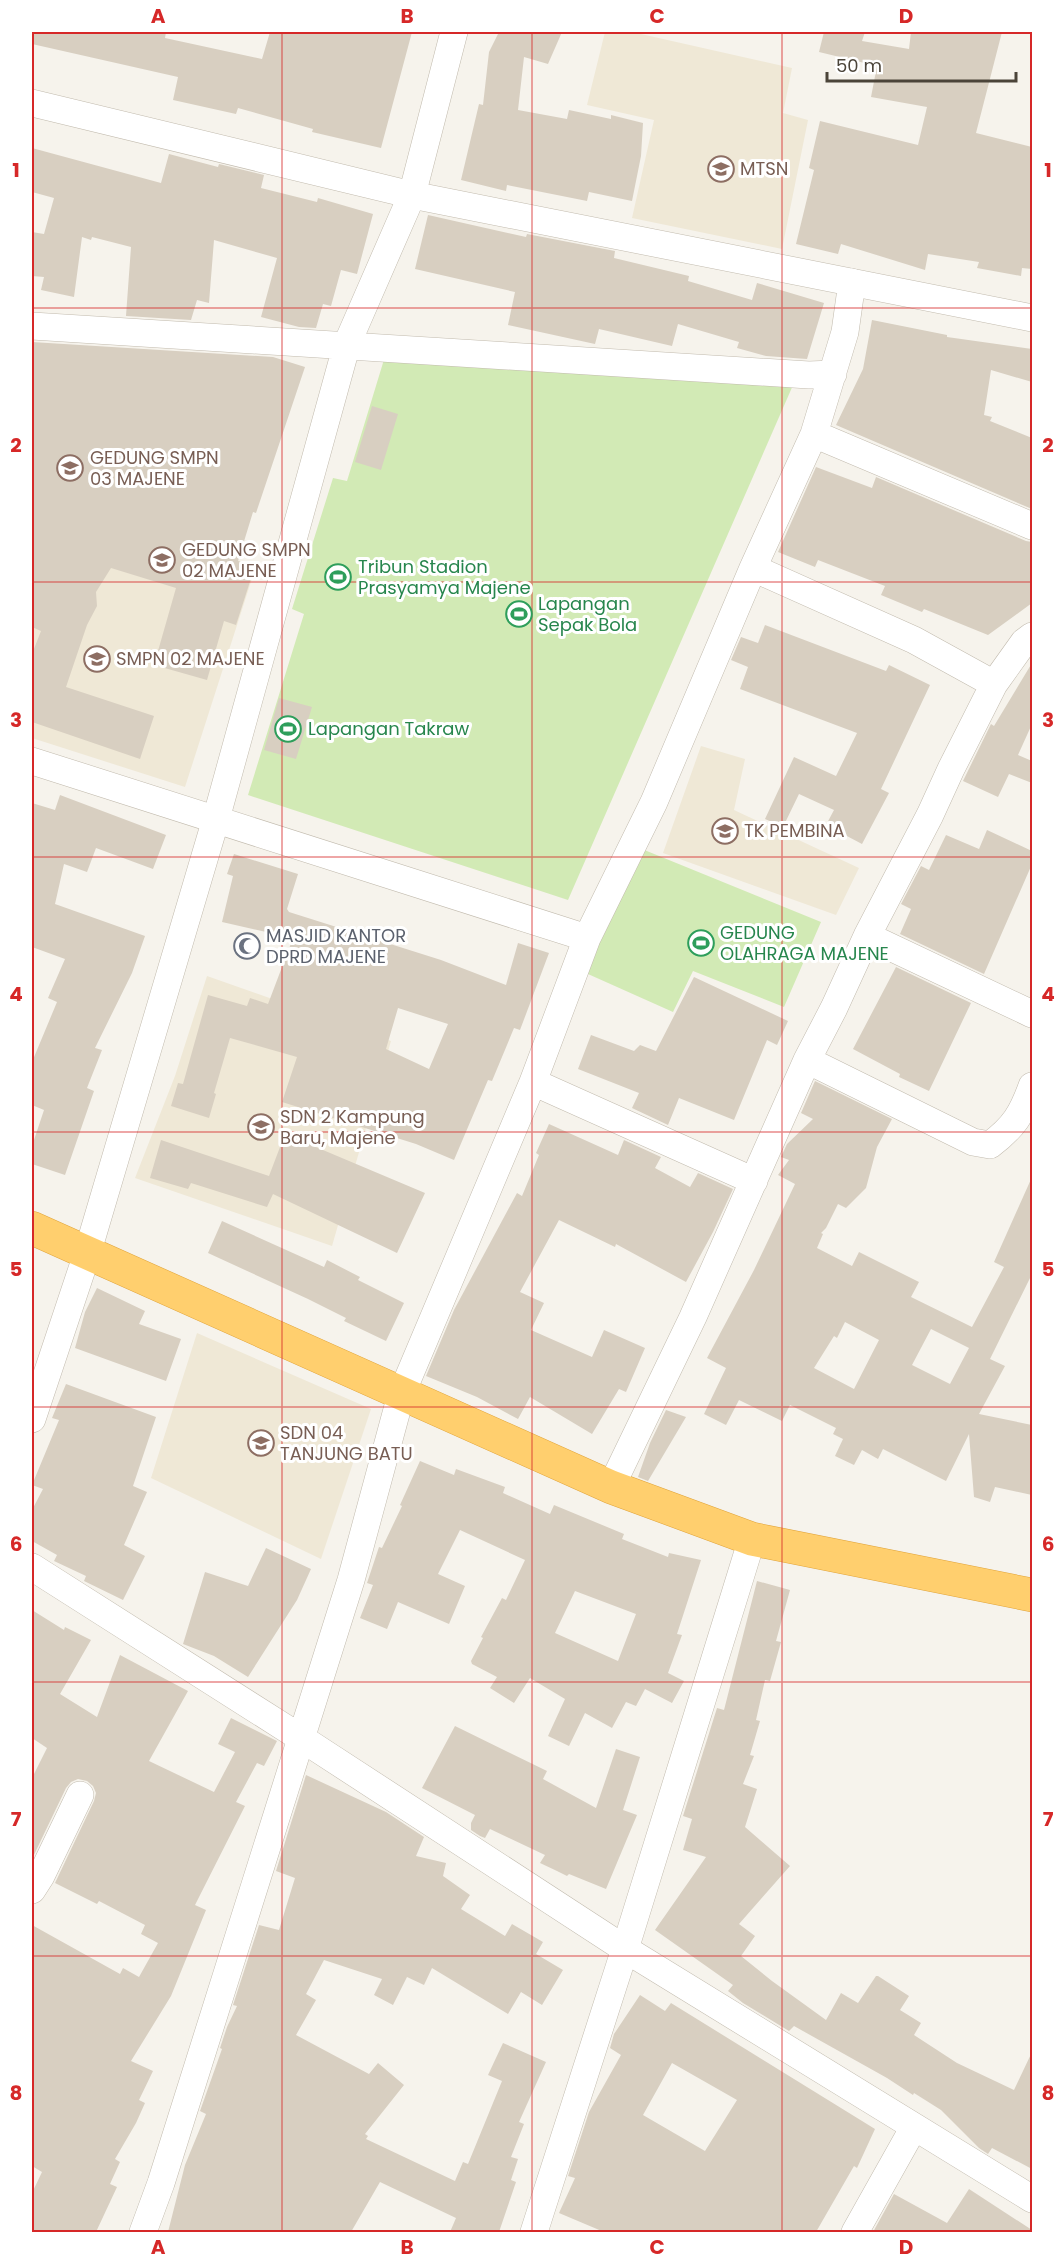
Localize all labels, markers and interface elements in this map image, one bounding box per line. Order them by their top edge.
text: A [151,2,166,30]
text: B [400,2,414,30]
text: C [649,2,665,30]
text: D [899,2,913,30]
scale bar [827,45,1016,83]
text: 50 m [836,53,882,78]
school or university icon: MTSN [706,154,736,184]
text: 1 [12,156,20,184]
place label: MTSN [740,156,788,181]
text: 1 [1044,156,1052,184]
text: 2 [10,431,22,459]
text: 2 [1042,431,1054,459]
place label: GEDUNG SMPN 03 MAJENE [90,445,219,491]
school or university icon: GEDUNG SMPN 03 MAJENE [55,453,85,483]
place label: GEDUNG SMPN 02 MAJENE [182,537,311,583]
school or university icon: GEDUNG SMPN 02 MAJENE [147,545,177,575]
place label: Tribun Stadion Prasyamya Majene [358,554,531,600]
sports icon: Tribun Stadion Prasyamya Majene [323,562,353,592]
place label: Lapangan Sepak Bola [538,591,637,637]
sports icon: Lapangan Sepak Bola [504,599,534,629]
school or university icon: SMPN 02 MAJENE [82,644,112,674]
place label: SMPN 02 MAJENE [116,646,265,671]
text: 3 [10,706,22,734]
text: 3 [1042,706,1054,734]
sports icon: Lapangan Takraw [273,714,303,744]
place label: Lapangan Takraw [308,716,470,741]
school or university icon: TK PEMBINA [710,816,740,846]
place label: TK PEMBINA [744,818,845,843]
place label: GEDUNG OLAHRAGA MAJENE [720,920,889,966]
place label: MASJID KANTOR DPRD MAJENE [266,923,406,969]
sports icon: GEDUNG OLAHRAGA MAJENE [686,928,716,958]
mosque icon: MASJID KANTOR DPRD MAJENE [232,931,262,961]
text: 4 [9,980,23,1008]
text: 4 [1041,980,1055,1008]
place label: SDN 2 Kampung Baru, Majene [280,1104,425,1150]
school or university icon: SDN 2 Kampung Baru, Majene [246,1112,276,1142]
text: 5 [10,1255,23,1283]
text: 5 [1042,1255,1055,1283]
place label: SDN 04 TANJUNG BATU [280,1420,413,1466]
school or university icon: SDN 04 TANJUNG BATU [246,1428,276,1458]
text: 6 [10,1530,22,1558]
text: 6 [1042,1530,1054,1558]
text: 7 [11,1805,22,1833]
text: 7 [1043,1805,1054,1833]
text: 8 [10,2079,22,2107]
text: 8 [1042,2079,1054,2107]
text: A [151,2233,166,2261]
text: B [400,2233,414,2261]
text: C [649,2233,665,2261]
text: D [899,2233,913,2261]

